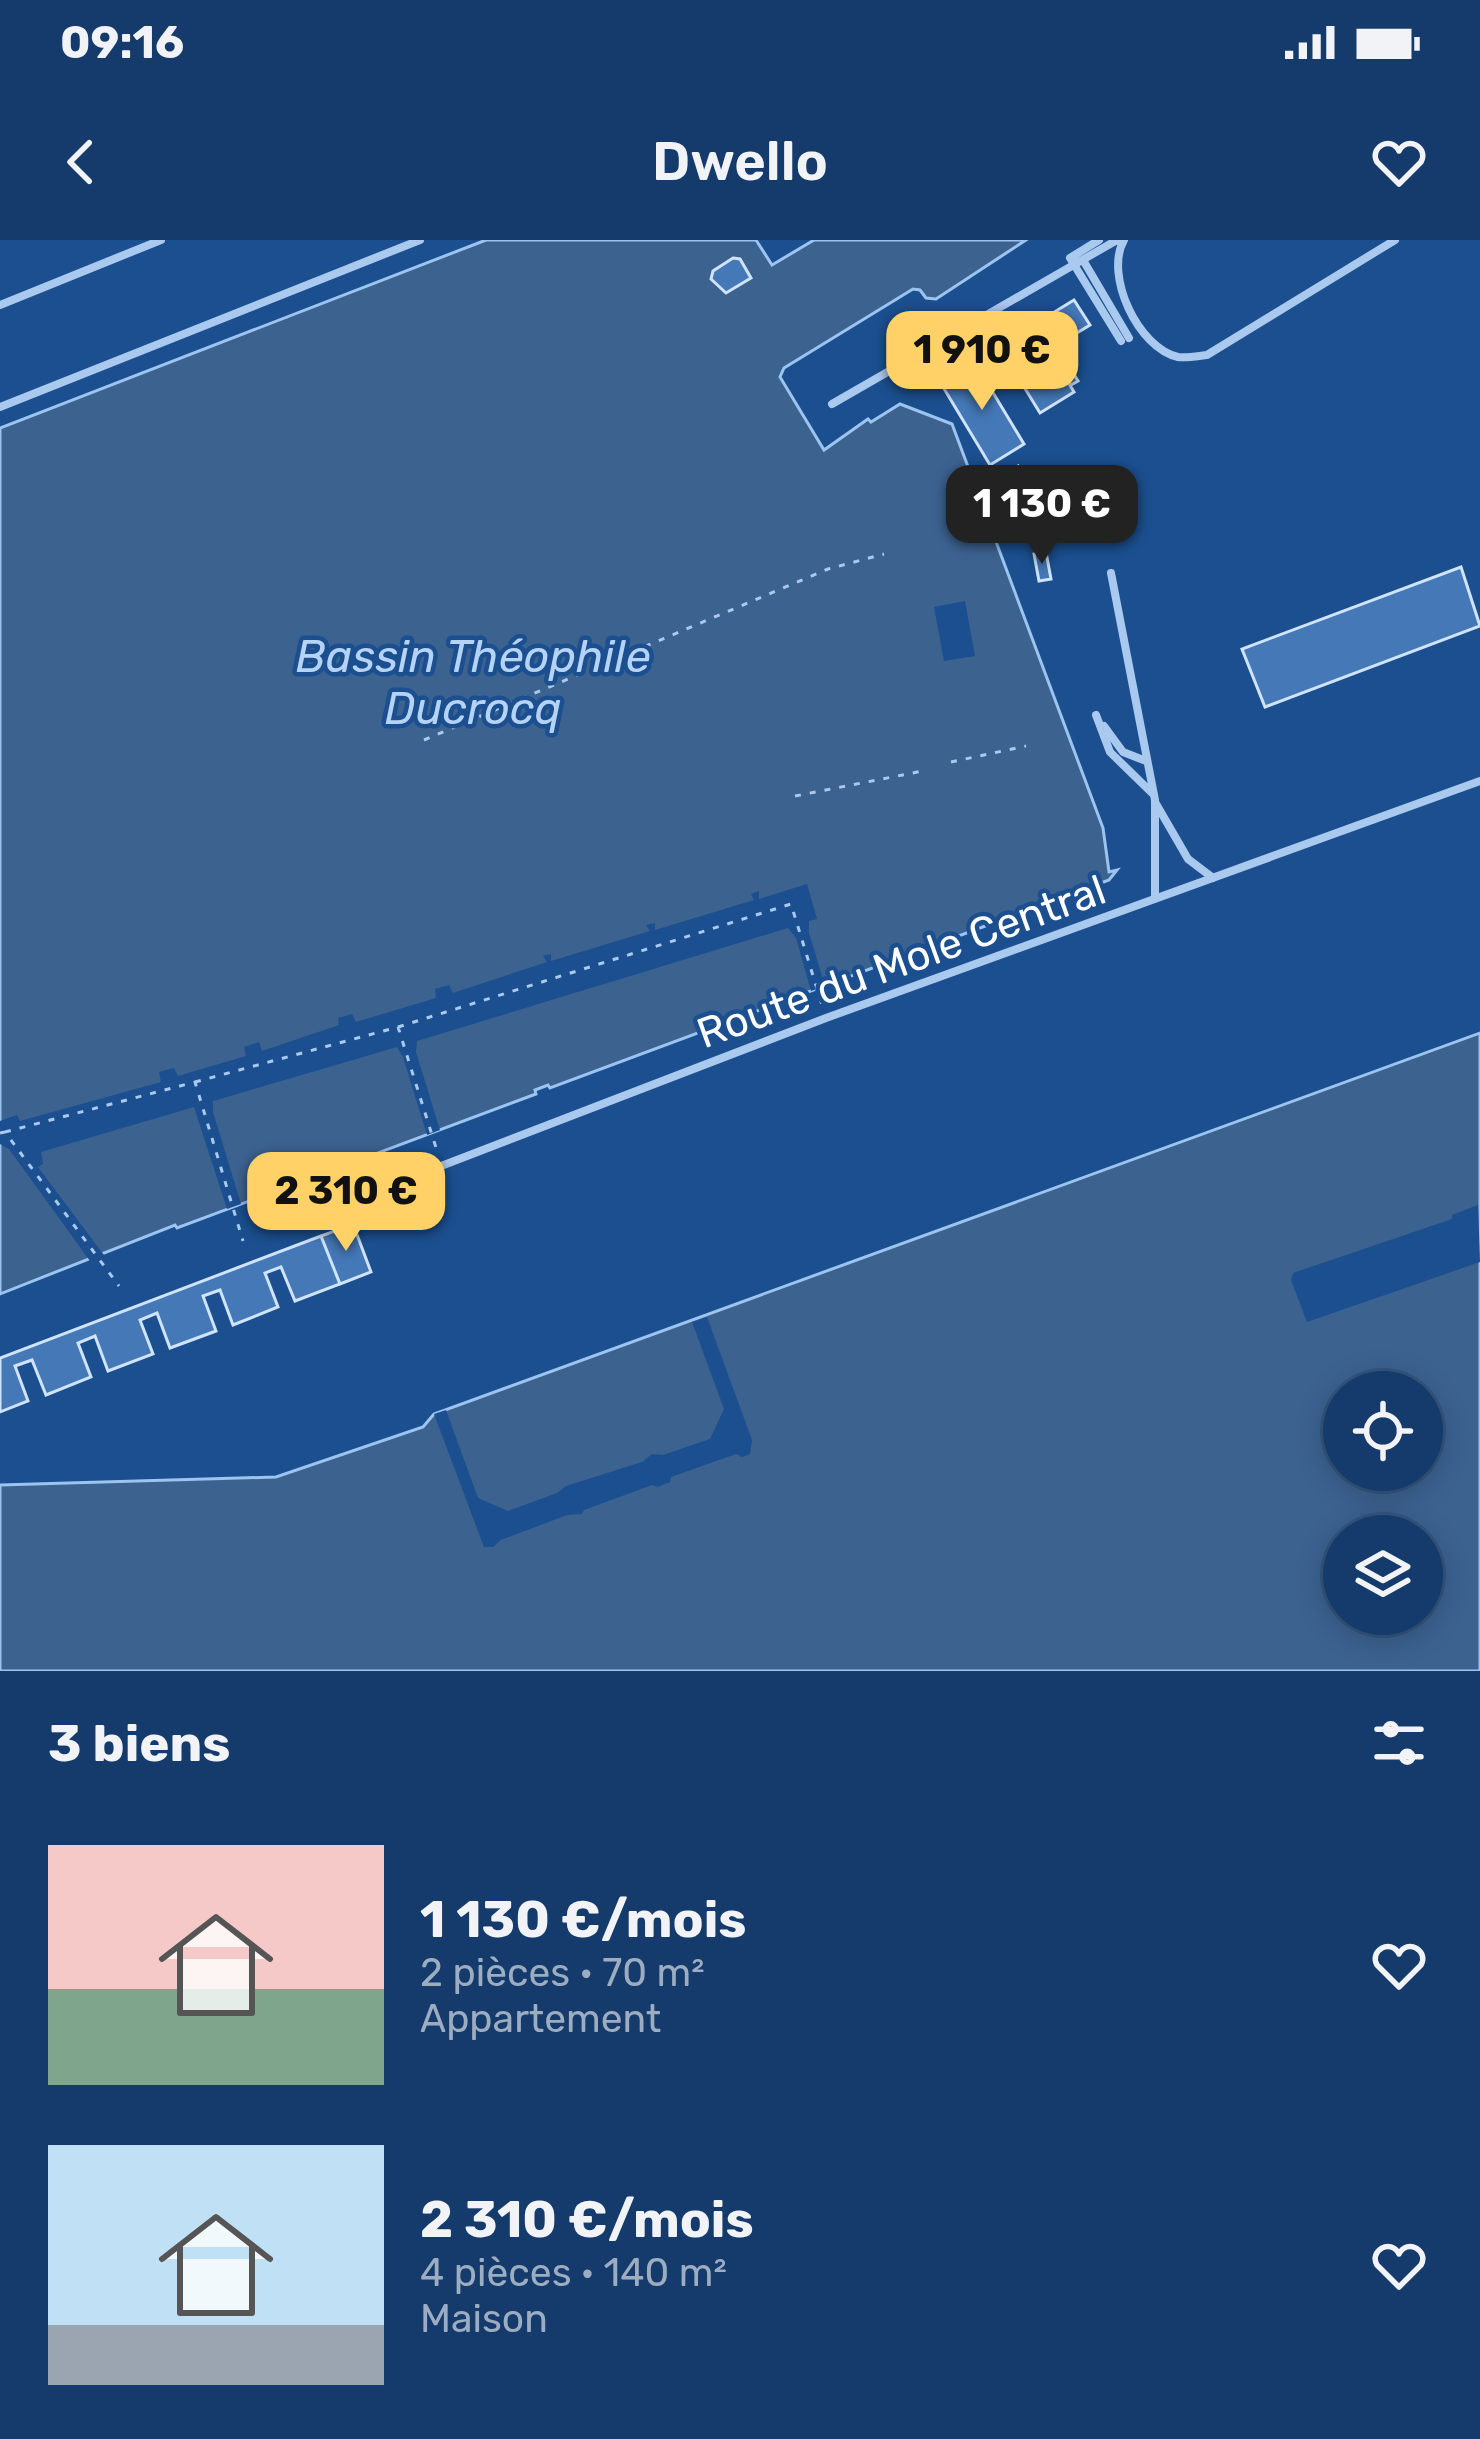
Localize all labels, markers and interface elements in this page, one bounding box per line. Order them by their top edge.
text: 09:16 [60,16,184,69]
icon: back [48,129,114,195]
icon: heart [1366,129,1432,195]
text: Dwello [652,130,828,194]
pin: 1 910 € [871,311,1093,413]
text: 1 910 € [913,327,1051,373]
pin: 1 130 € [931,465,1153,567]
text: 1 130 € [973,481,1111,527]
water label: Bassin Théophile Ducrocq [295,630,651,735]
street label: Route du Mole Central [690,865,1112,1059]
pin: 2 310 € [235,1152,457,1254]
text: 2 310 € [274,1168,418,1214]
map controls [1323,1371,1443,1635]
button: locate [1323,1371,1443,1491]
button: layers [1323,1515,1443,1635]
icon: filters [1366,1710,1432,1776]
text: 3 biens [48,1713,231,1774]
text: 1 130 €/mois [420,1889,747,1950]
icon: home [144,1893,288,2037]
icon: heart [1366,1932,1432,1998]
text: 2 pièces · 70 m² [420,1950,705,1996]
text: Appartement [420,1996,661,2042]
text: 2 310 €/mois [420,2189,754,2250]
icon: home [144,2193,288,2337]
icon: heart [1366,2232,1432,2298]
text: 4 pièces · 140 m² [420,2250,727,2296]
text: Maison [420,2296,548,2342]

